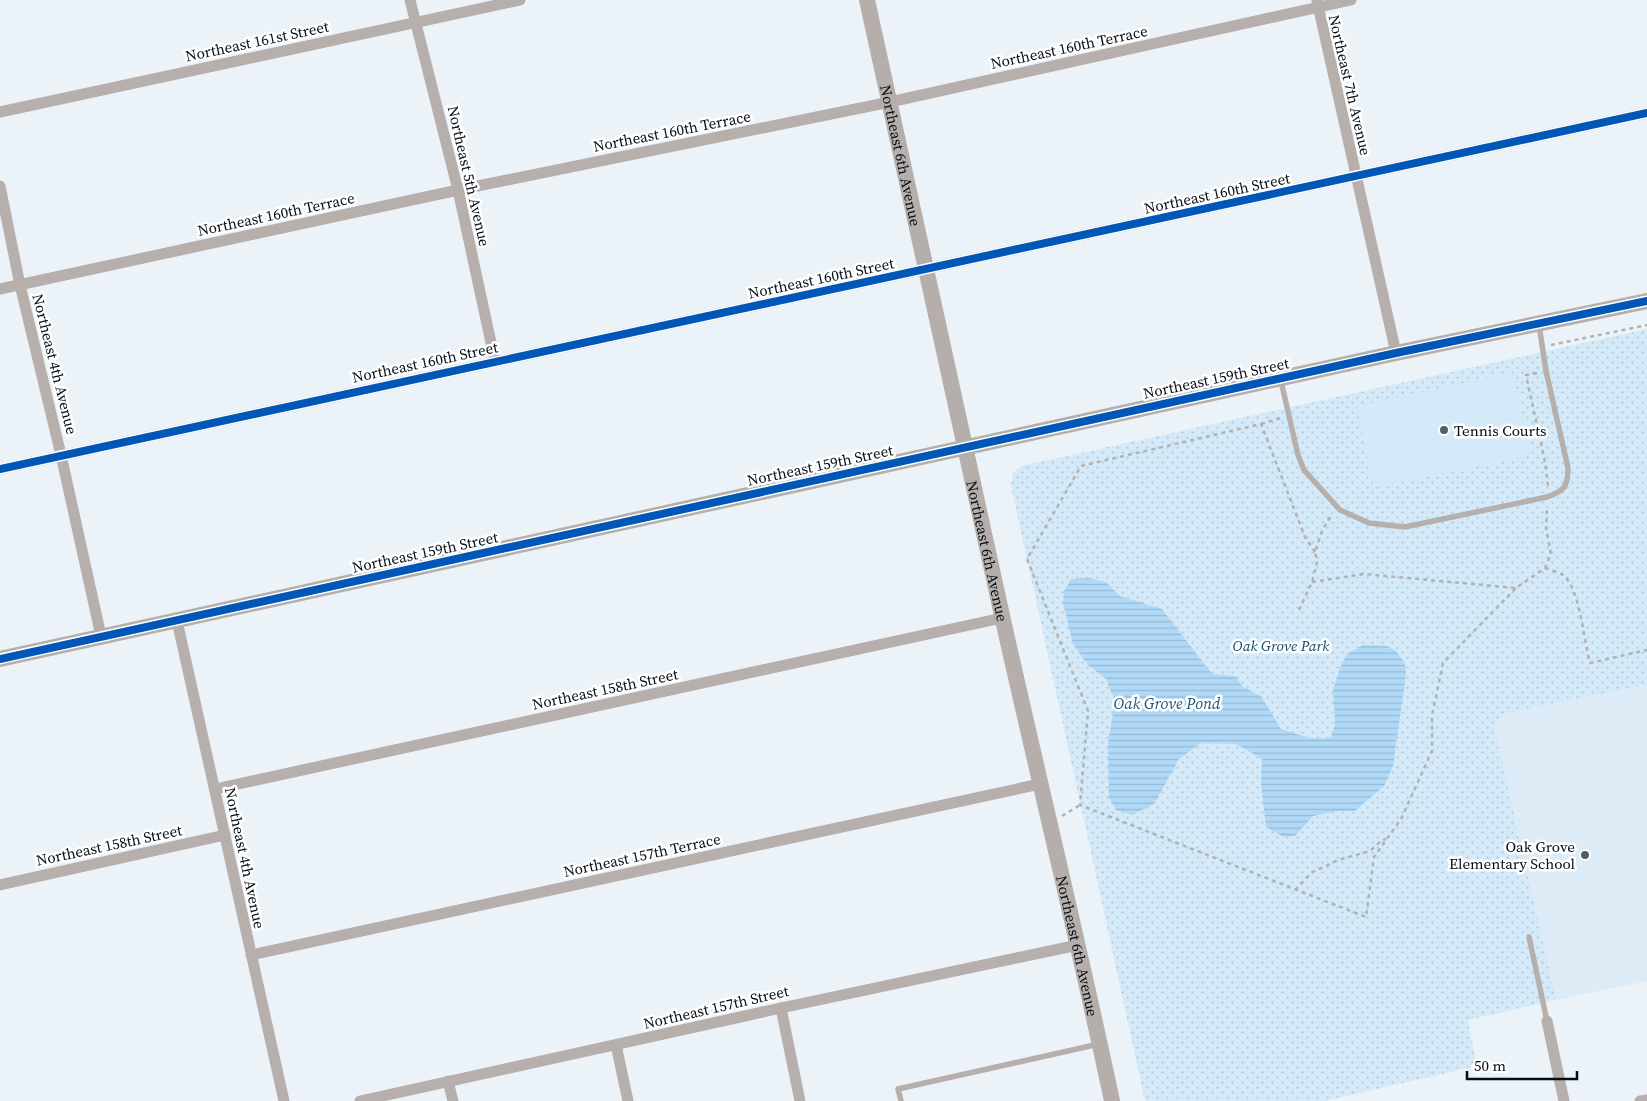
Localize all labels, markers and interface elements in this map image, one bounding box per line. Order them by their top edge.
street label: Northeast 7th Avenue [1324,13,1376,158]
street label: Northeast 161st Street [184,16,331,66]
street label: Northeast 160th Terrace [989,20,1150,74]
street label: Northeast 6th Avenue [876,83,927,228]
street label: Northeast 5th Avenue [443,104,495,249]
street label: Northeast 160th Terrace [591,105,753,157]
street label: Northeast 160th Street [1142,167,1292,219]
street label: Northeast 160th Terrace [196,187,357,241]
street label: Northeast 160th Street [746,252,896,304]
street label: Northeast 4th Avenue [27,292,83,437]
street label: Northeast 160th Street [350,336,500,388]
street label: Northeast 159th Street [1141,352,1291,404]
place label: Tennis Courts [1454,420,1547,441]
marker: Tennis Courts [1438,424,1450,436]
street label: Northeast 159th Street [745,439,895,491]
street label: Northeast 6th Avenue [962,479,1014,624]
street label: Northeast 159th Street [350,526,500,578]
park label: Oak Grove Park [1233,635,1330,656]
street label: Northeast 158th Street [530,663,680,715]
water label: Oak Grove Pond [1114,692,1221,714]
street label: Northeast 4th Avenue [220,786,270,931]
street label: Northeast 158th Street [34,819,184,871]
street label: Northeast 157th Terrace [562,828,723,882]
place label: Oak Grove Elementary School [1449,836,1576,874]
marker: Oak Grove Elementary School [1579,849,1591,861]
street label: Northeast 6th Avenue [1052,873,1104,1019]
street label: Northeast 157th Street [641,980,791,1034]
scale bar [1467,1048,1577,1080]
text: 50 m [1474,1055,1506,1076]

